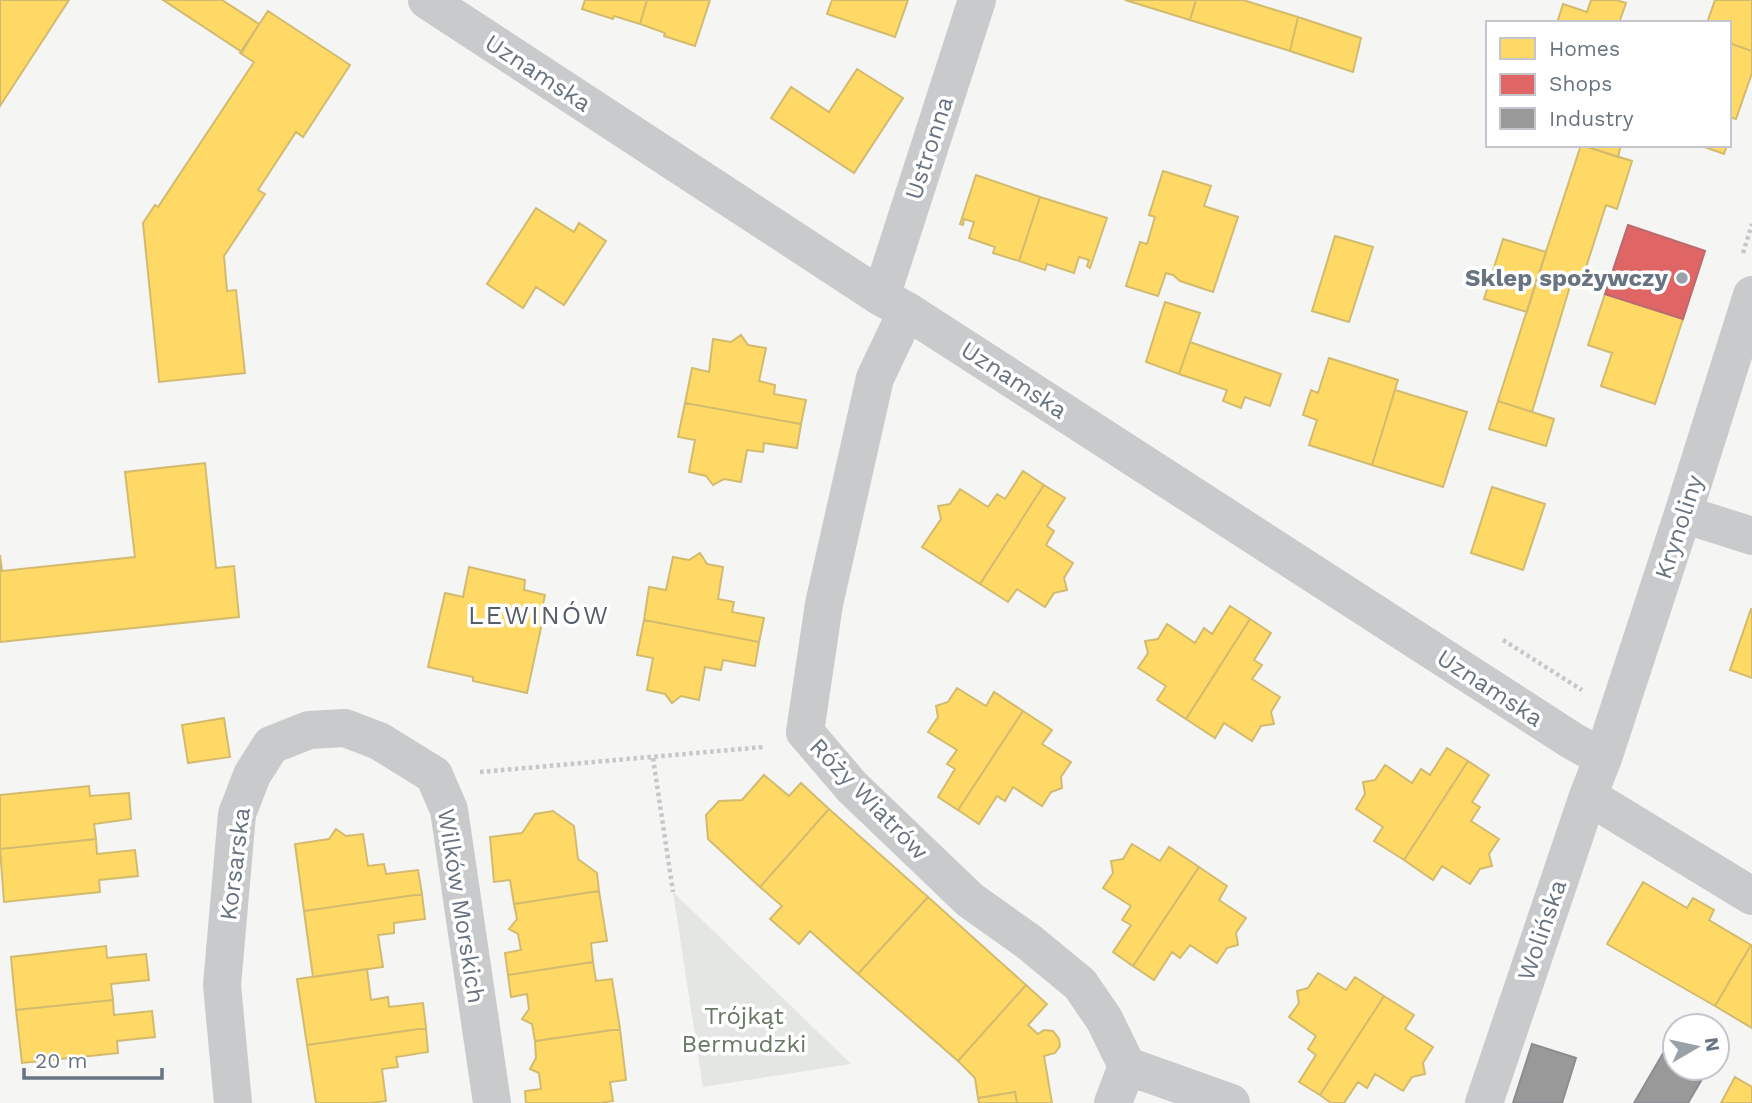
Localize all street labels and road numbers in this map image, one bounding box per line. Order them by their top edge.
street label: Uznamska [480,28,596,118]
street label: Ustronna [899,93,959,203]
street label: Uznamska [956,335,1072,425]
street label: Krynoliny [1649,471,1709,583]
street label: Uznamska [1432,643,1548,733]
street label: Róży Wiatrów [804,732,934,866]
street label: Korsarska [214,806,256,922]
street label: Wilków Morskich [432,807,490,1005]
street label: Wolińska [1512,876,1572,984]

